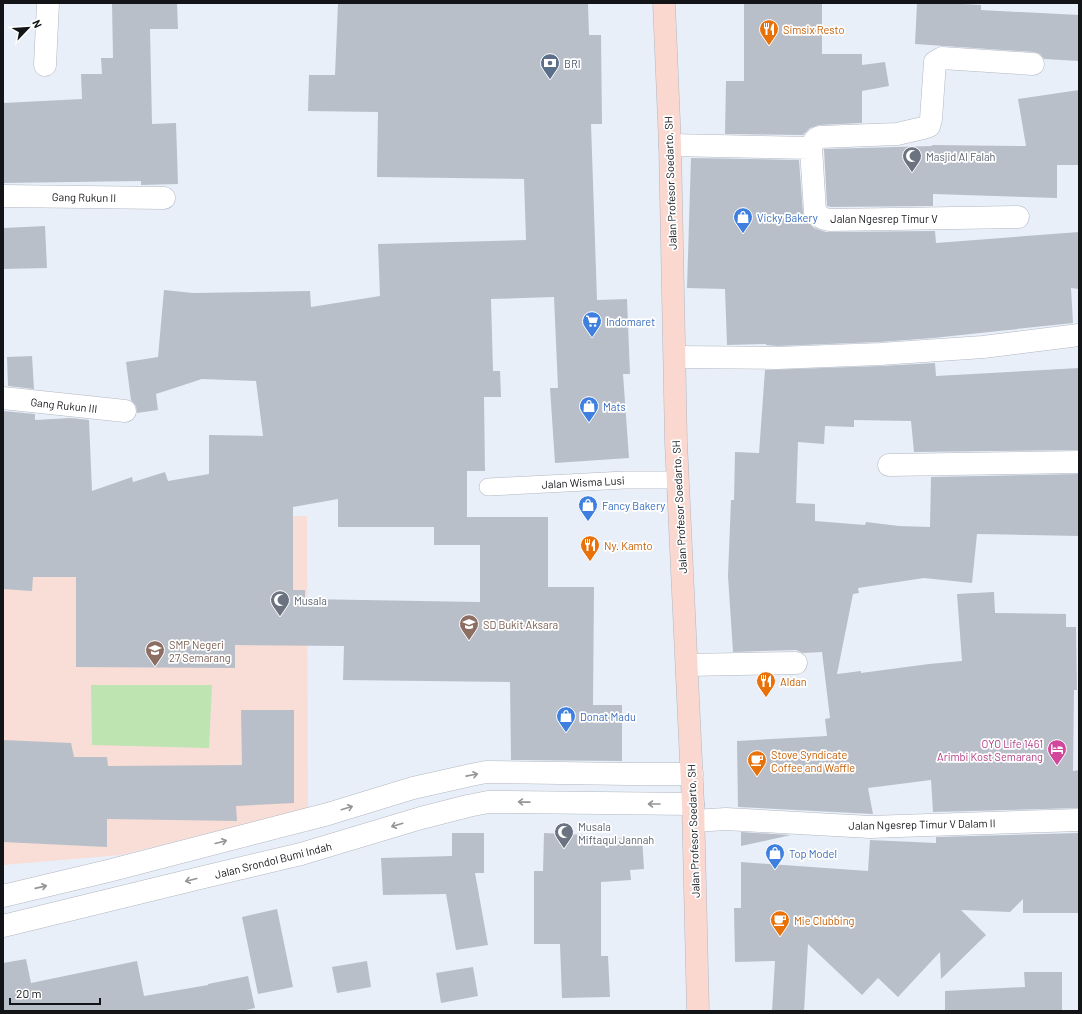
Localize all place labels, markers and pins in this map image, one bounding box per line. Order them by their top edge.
restaurant icon: Simsix Resto [758,18,780,46]
place label: Simsix Resto [783,23,844,36]
bank icon: BRI [539,52,561,80]
place label: BRI [564,57,580,70]
mosque icon: Masjid Al Falah [901,145,923,173]
place label: Masjid Al Falah [926,150,996,163]
shop icon: Vicky Bakery [732,206,754,234]
place label: Vicky Bakery [757,211,818,224]
supermarket icon: Indomaret [581,310,603,338]
place label: Indomaret [606,315,655,328]
shop icon: Mats [578,395,600,423]
place label: Mats [603,400,626,413]
shop icon: Fancy Bakery [577,494,599,522]
place label: Fancy Bakery [602,499,665,512]
restaurant icon: Ny. Kamto [579,534,601,562]
place label: Ny. Kamto [604,539,653,552]
mosque icon: Musala [269,589,291,617]
place label: Musala [294,594,327,607]
school or university icon: SD Bukit Aksara [458,613,480,641]
place label: SD Bukit Aksara [483,618,558,631]
place label: SMP Negeri 27 Semarang [169,638,231,664]
school or university icon: SMP Negeri 27 Semarang [144,639,166,667]
restaurant icon: Aldan [755,670,777,698]
place label: Aldan [780,675,807,688]
shop icon: Donat Madu [555,705,577,733]
place label: Donat Madu [580,710,636,723]
place label: OYO Life 1461 Arimbi Kost Semarang [937,737,1043,763]
hotel icon: OYO Life 1461 Arimbi Kost Semarang [1046,738,1068,766]
place label: Stove Syndicate Coffee and Waffle [771,748,855,774]
cafe icon: Stove Syndicate Coffee and Waffle [746,749,768,777]
place label: Musala Miftaqul Jannah [578,820,654,846]
mosque icon: Musala Miftaqul Jannah [553,821,575,849]
shop icon: Top Model [764,842,786,870]
place label: Top Model [789,847,837,860]
cafe icon: Mie Clubbing [769,909,791,937]
place label: Mie Clubbing [794,914,855,927]

